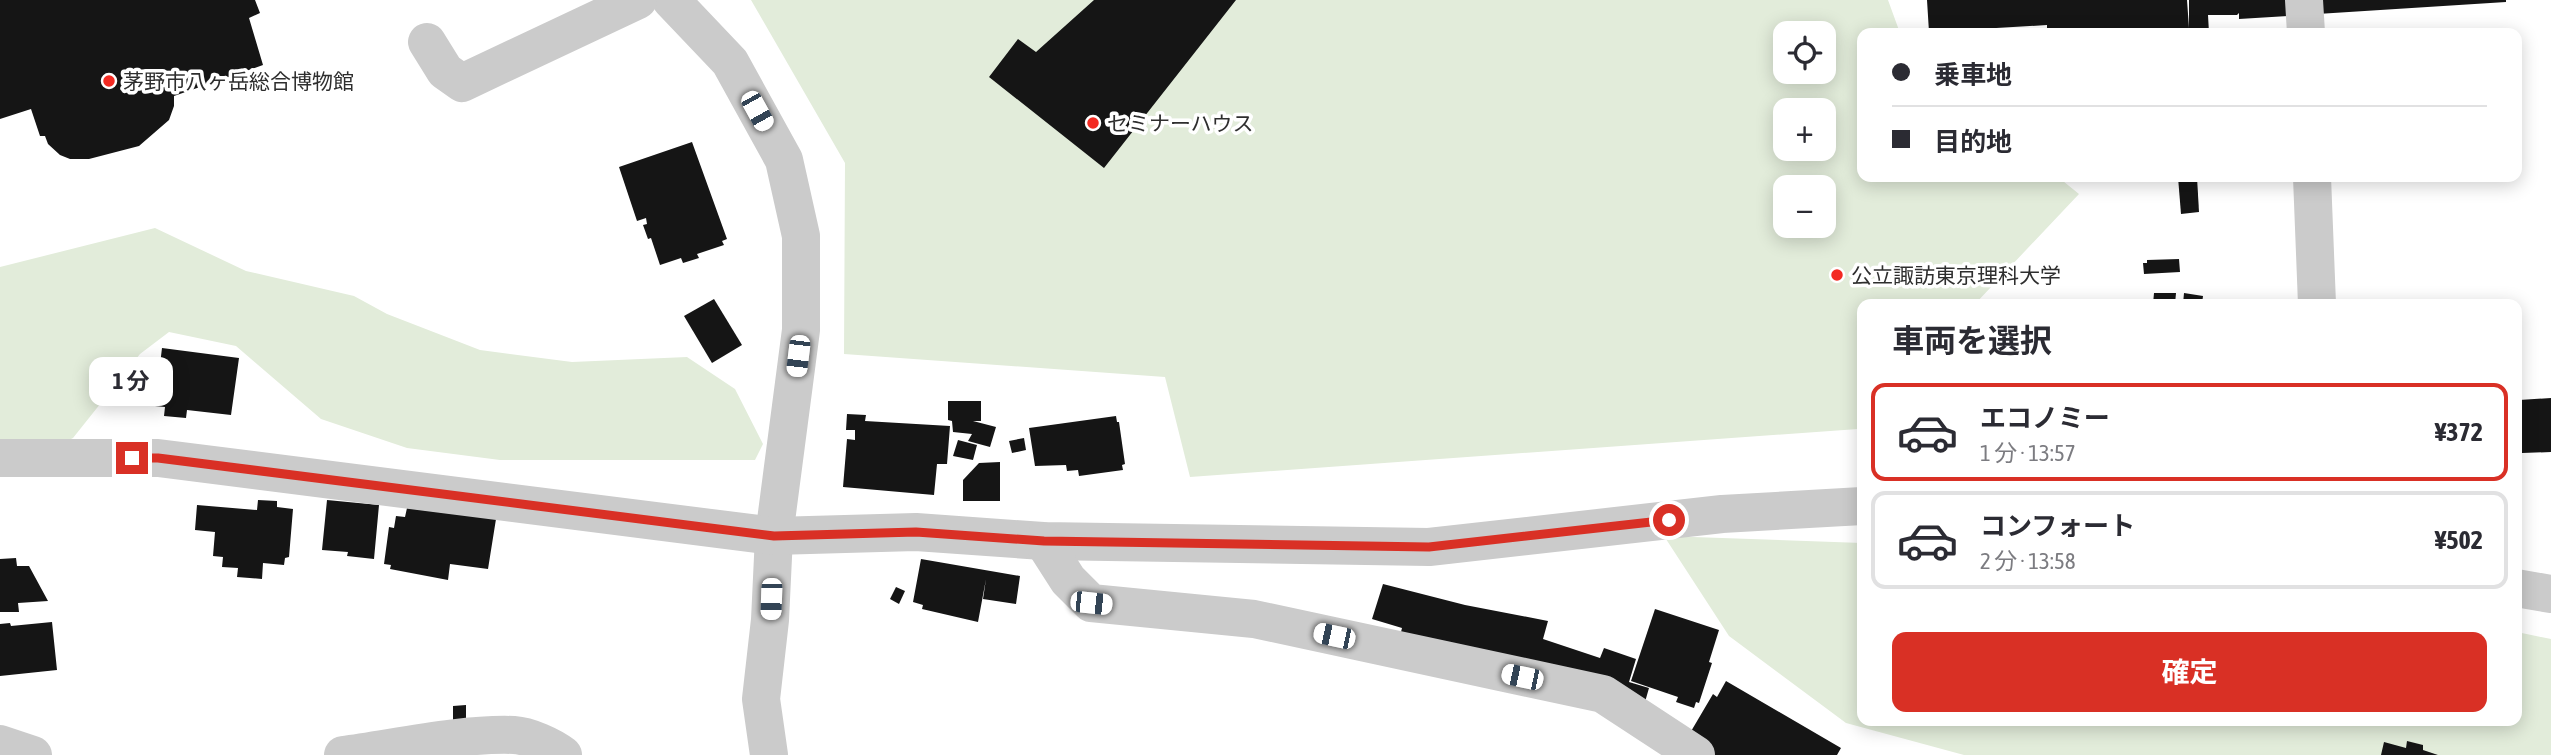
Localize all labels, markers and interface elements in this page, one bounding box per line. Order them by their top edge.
map controls [1773,21,1836,238]
button: locate [1773,21,1836,84]
text: 乗車地 [1934,60,2012,90]
place label: 茅野市八ヶ岳総合博物館 [123,69,354,93]
marker: 茅野市八ヶ岳総合博物館 [101,73,117,89]
car [738,88,777,134]
button: + [1773,98,1836,161]
place label: セミナーハウス [1107,111,1254,135]
marker: セミナーハウス [1085,115,1101,131]
text: 目的地 [1934,127,2012,157]
button: − [1773,175,1836,238]
place label: 公立諏訪東京理科大学 [1851,263,2061,287]
marker: 公立諏訪東京理科大学 [1829,267,1845,283]
text: 車両を選択 [1892,322,2052,359]
car [786,334,811,378]
callout: 1 分 [90,356,174,406]
text: 1 分 [113,368,149,394]
icon: car [1896,401,1959,464]
text: エコノミー [1980,403,2110,433]
text: ¥372 [2435,417,2483,447]
text: 1 分 · 13:57 [1980,440,2076,466]
route end [116,442,148,474]
route start [1653,504,1685,536]
icon: car [1896,509,1959,572]
text: コンフォート [1980,511,2135,541]
text: ¥502 [2435,525,2483,555]
text: 2 分 · 13:58 [1980,548,2076,574]
car [760,578,783,620]
car [1070,590,1113,616]
car [1312,621,1357,651]
button: 確定 [1892,632,2487,712]
car [1500,662,1545,692]

